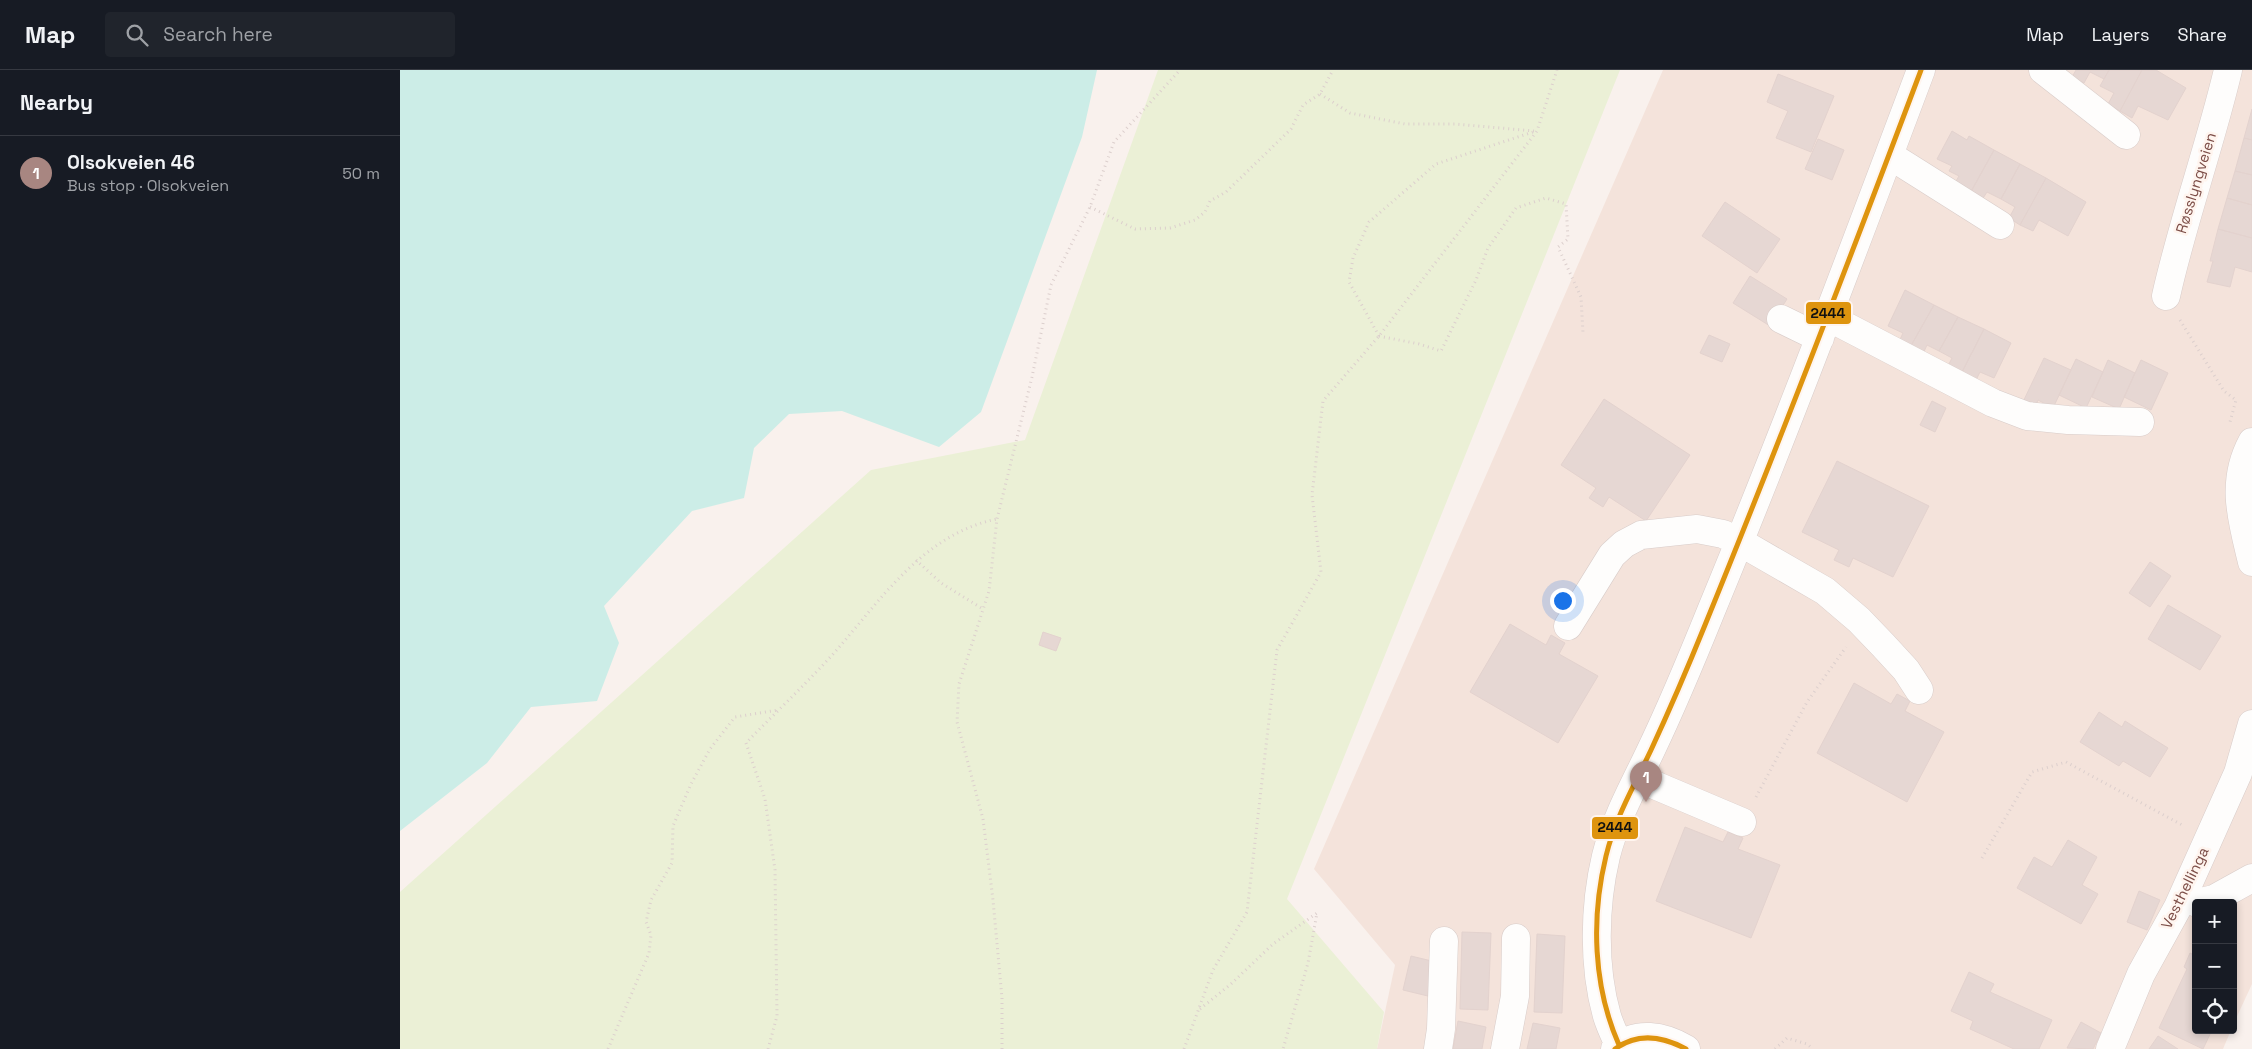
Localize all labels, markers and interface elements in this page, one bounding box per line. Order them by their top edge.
search box [105,12,455,57]
text: Map [25,19,75,50]
icon: search [123,21,151,49]
text: Search here [163,22,273,47]
text: Map [2026,23,2064,46]
text: Layers [2092,23,2149,46]
text: Share [2177,23,2227,46]
text: Nearby [20,89,93,116]
street label: Røsslyngveien [2171,130,2220,236]
text: Olsokveien 46 [67,150,195,175]
text: 1 [32,163,40,184]
text: 50 m [342,163,380,184]
text: Bus stop · Olsokveien [67,175,229,196]
line badge: 2444 [1805,301,1852,325]
text: 2444 [1811,304,1845,322]
your location [1550,588,1576,614]
pin: 1 [1630,761,1662,802]
line badge: 2444 [1591,816,1639,840]
text: 2444 [1598,818,1632,836]
street label: Vesthellinga [2157,843,2213,932]
map controls [2192,899,2237,1034]
button: + [2192,899,2237,944]
button: − [2192,944,2237,989]
button: locate [2192,989,2237,1034]

